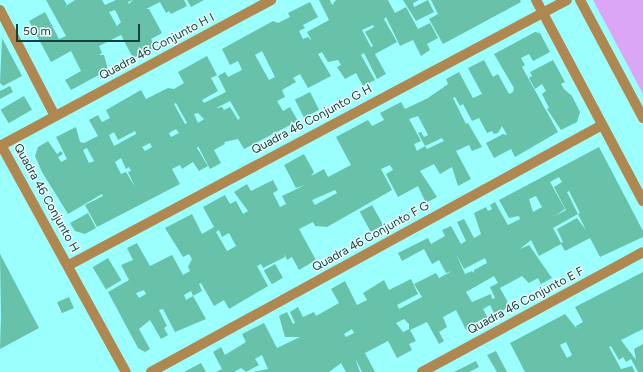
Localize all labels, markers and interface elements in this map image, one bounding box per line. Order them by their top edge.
street label: Quadra 46 Conjunto H I [97,11,217,83]
scale bar [18,16,142,42]
text: 50 m [23,24,51,38]
street label: Quadra 46 Conjunto G H [249,82,375,158]
street label: Quadra 46 Conjunto H [10,141,82,255]
street label: Quadra 46 Conjunto F G [310,199,432,275]
street label: Quadra 46 Conjunto E F [465,264,587,338]

